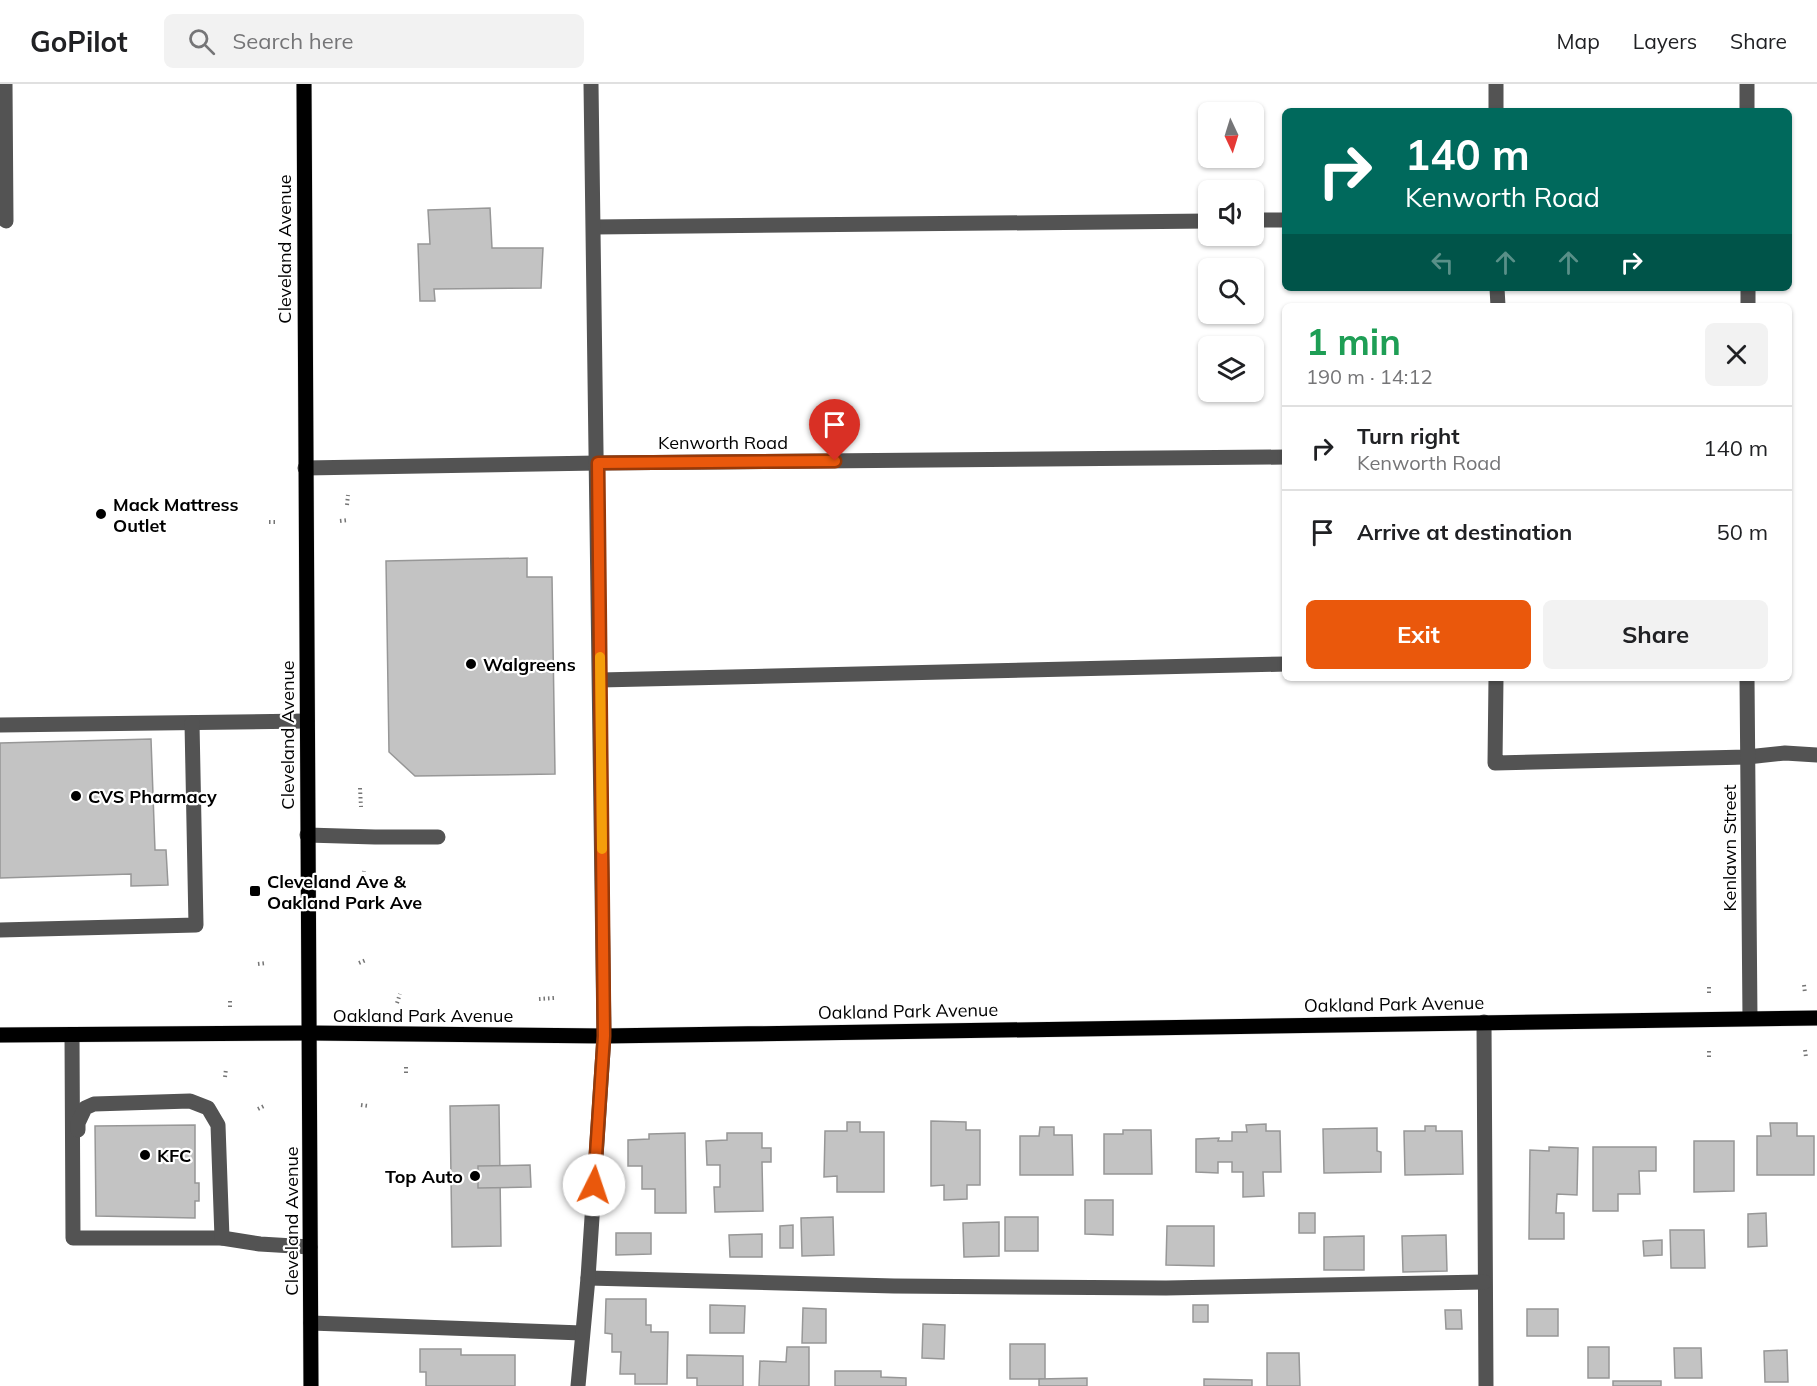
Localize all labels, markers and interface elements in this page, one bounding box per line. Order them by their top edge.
search box [164,14,584,68]
text: GoPilot [30,24,128,59]
icon: search [185,25,218,58]
text: Search here [233,27,354,55]
text: Map [1557,28,1600,54]
text: Layers [1633,28,1697,54]
text: Share [1730,28,1787,54]
north arrow [1198,102,1264,168]
map controls [1198,102,1264,402]
text: 140 m [1405,128,1530,181]
icon: right [1306,132,1384,210]
street label: Cleveland Avenue [273,174,296,324]
button: sound [1198,180,1264,246]
text: Kenworth Road [1405,180,1600,214]
icon: left [1426,246,1459,279]
icon: ahead [1489,246,1522,279]
icon: ahead [1552,246,1585,279]
icon: right [1615,246,1648,279]
button: search [1198,258,1264,324]
text: 1 min [1306,319,1401,364]
button: close [1705,323,1768,386]
button: layers [1198,336,1264,402]
text: 190 m · 14:12 [1306,364,1432,389]
pin [809,399,860,461]
icon: arrive [818,408,851,441]
text: Turn right [1357,422,1460,450]
street label: Kenworth Road [658,431,788,454]
icon: right [1306,432,1339,465]
text: 140 m [1703,434,1768,462]
text: Kenworth Road [1357,450,1501,475]
place label: Mack Mattress Outlet [113,493,239,537]
marker: Mack Mattress Outlet [94,507,108,521]
icon: arrive [1306,516,1339,549]
text: Arrive at destination [1357,518,1572,546]
text: 50 m [1717,518,1768,546]
button: Exit [1306,600,1531,669]
button: Share [1543,600,1768,669]
place label: Walgreens [483,653,576,676]
marker: Walgreens [464,657,478,671]
street label: Cleveland Avenue [276,660,299,810]
street label: Kenlawn Street [1718,784,1741,912]
place label: CVS Pharmacy [88,785,217,808]
marker: CVS Pharmacy [69,789,83,803]
place label: Cleveland Ave & Oakland Park Ave [267,870,422,914]
marker: Cleveland Ave & Oakland Park Ave [248,884,262,898]
street label: Oakland Park Avenue [1304,991,1484,1017]
street label: Oakland Park Avenue [818,998,998,1024]
street label: Oakland Park Avenue [333,1004,513,1027]
place label: KFC [157,1144,191,1167]
street label: Cleveland Avenue [280,1146,303,1296]
marker: KFC [138,1148,152,1162]
position arrow [562,1153,626,1217]
place label: Top Auto [385,1165,463,1188]
marker: Top Auto [468,1169,482,1183]

